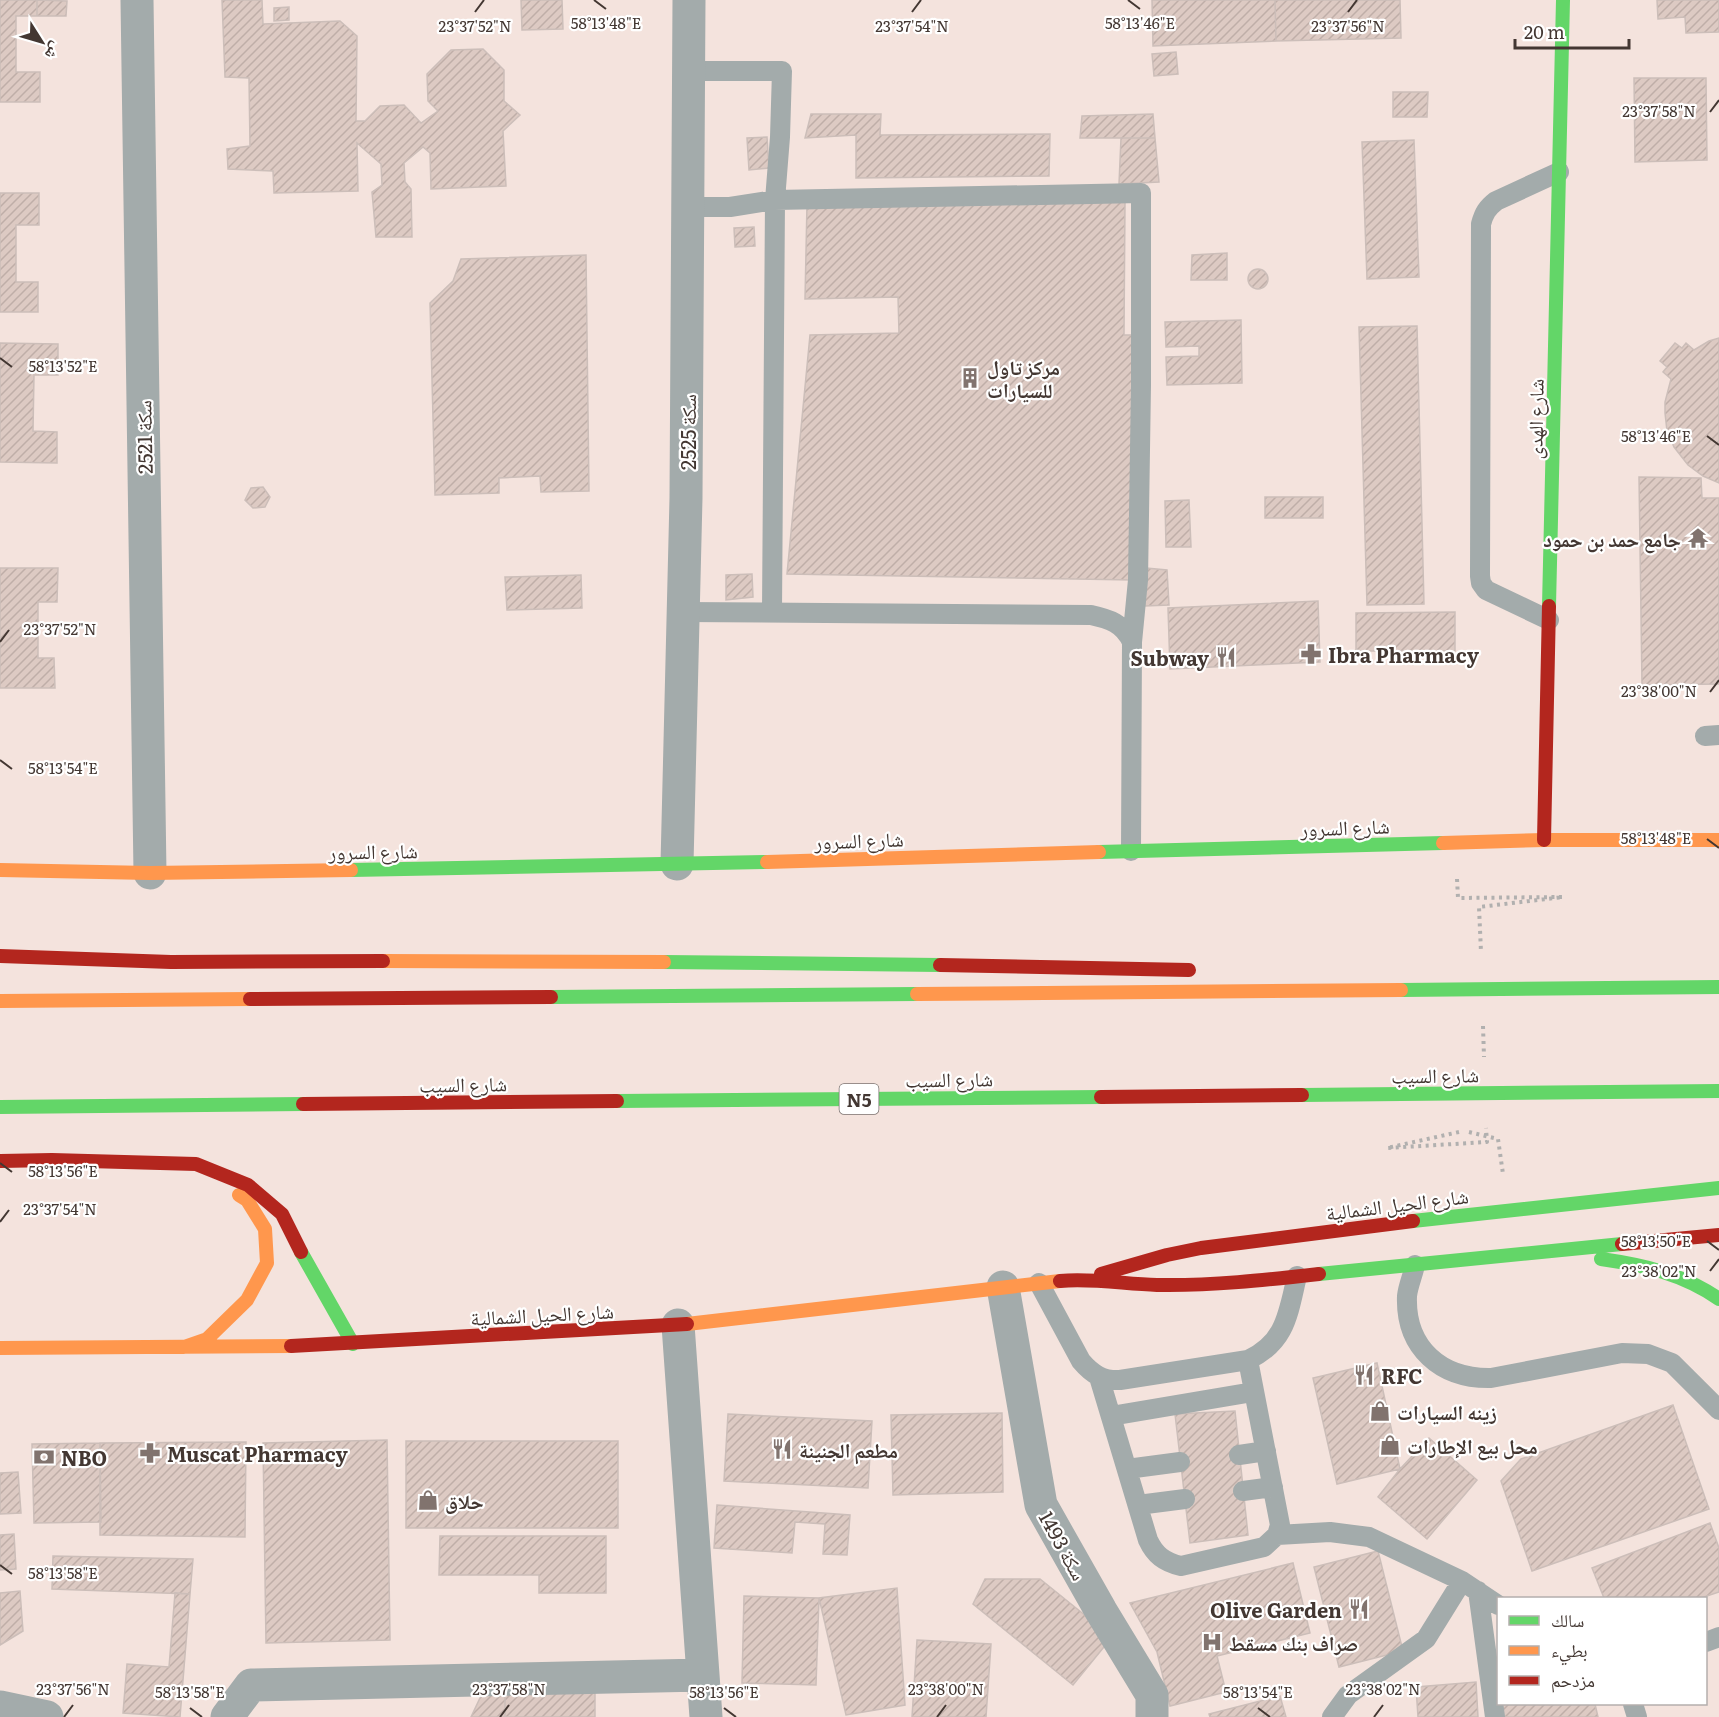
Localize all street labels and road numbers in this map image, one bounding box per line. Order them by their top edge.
street label: شارع الهدى [1518,379,1550,459]
street label: سكة 2525 [672,394,702,470]
street label: سكة 2521 [127,400,159,474]
street label: شارع السرور [1299,809,1390,843]
street label: شارع السرور [813,822,904,856]
street label: شارع السرور [327,834,418,866]
street label: شارع السيب [1391,1058,1479,1090]
street label: شارع السيب [905,1062,993,1094]
street label: شارع السيب [419,1067,507,1099]
road number: N5 [840,1084,878,1114]
street label: شارع الحيل الشمالية [1324,1179,1470,1227]
street label: شارع الحيل الشمالية [470,1294,614,1332]
street label: سكة 1493 [1033,1505,1095,1585]

